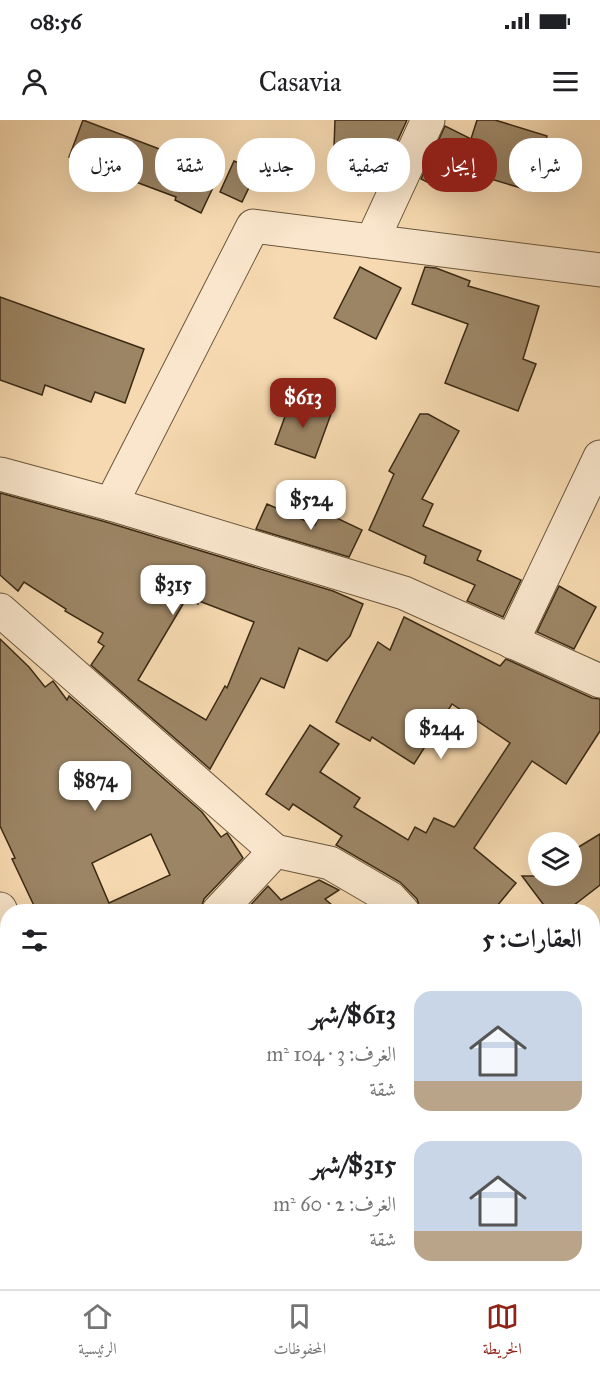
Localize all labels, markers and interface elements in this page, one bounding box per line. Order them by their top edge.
text: 08:56 [30,8,82,35]
icon: person [18,65,51,98]
text: Casavia [259,65,341,98]
icon: menu [549,65,582,98]
chip: منزل [69,138,143,192]
chip: شقة [155,138,225,192]
chip: جديد [237,138,315,192]
chip: تصفية [327,138,410,192]
chip: إيجار [422,138,497,192]
chip: شراء [509,138,582,192]
pin: $613 [267,378,339,429]
text: $613 [284,385,322,409]
pin: $524 [275,480,347,531]
text: $524 [290,487,332,511]
pin: $315 [137,565,209,616]
text: $315 [154,572,192,596]
pin: $244 [405,709,477,760]
text: $244 [419,716,463,740]
pin: $874 [59,761,131,812]
text: $874 [73,768,117,792]
map controls [528,832,582,886]
button: layers [528,832,582,886]
text: العقارات: 5 [482,922,582,954]
icon: filters [18,924,51,957]
text: $613/شهر [310,998,396,1030]
icon: home [462,1015,534,1087]
text: الغرف: 3 · 104 m² [266,1042,396,1066]
text: شقة [370,1077,396,1101]
text: $315/شهر [311,1148,396,1180]
icon: home [462,1165,534,1237]
text: الغرف: 2 · 60 m² [273,1192,396,1216]
text: شقة [370,1227,396,1251]
tab: الرئيسية [78,1300,117,1364]
tab: المحفوظات [273,1300,326,1364]
tab: الخريطة [483,1300,522,1364]

